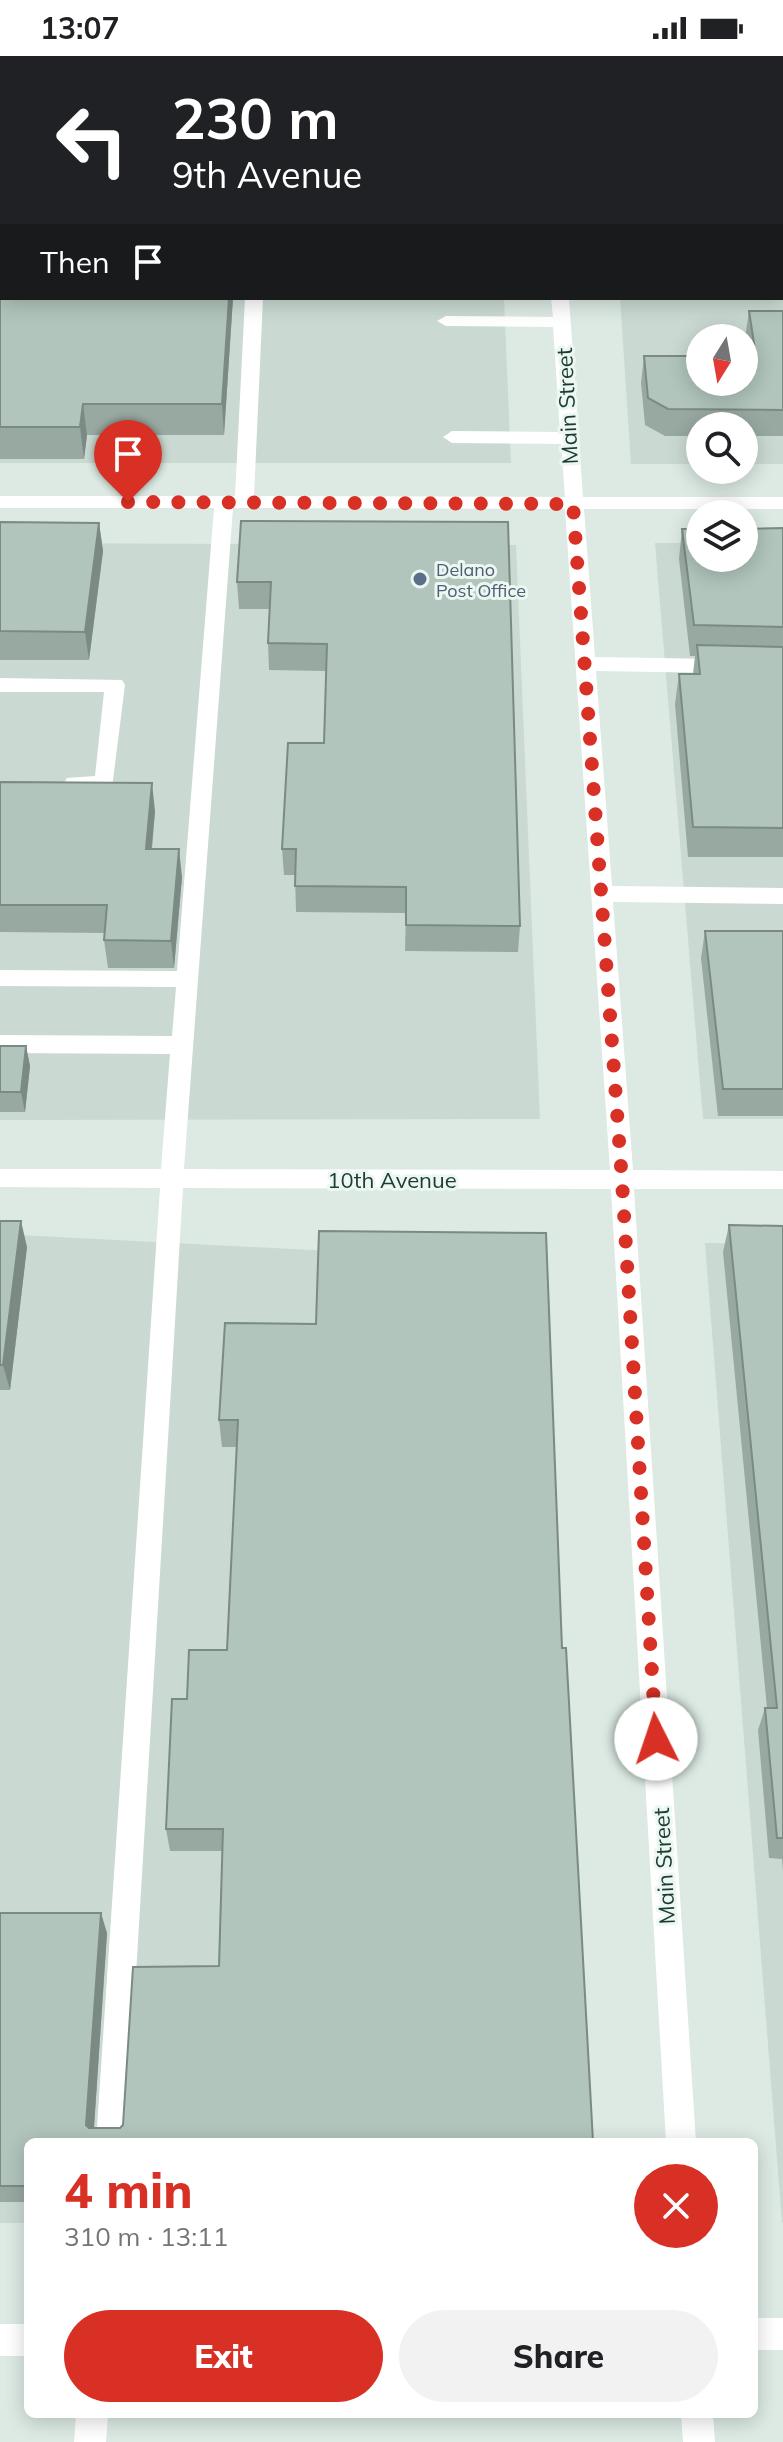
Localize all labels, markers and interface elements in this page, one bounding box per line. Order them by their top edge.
text: 13:07 [40,9,119,47]
text: 230 m [172,83,339,153]
icon: left [40,88,144,192]
text: 9th Avenue [172,152,362,197]
icon: arrive [126,240,170,284]
text: Then [40,243,110,281]
north arrow [686,324,758,396]
map controls [686,324,758,572]
street label: Main Street [550,347,584,465]
button: search [686,412,758,484]
pin [94,420,162,502]
icon: arrive [106,432,150,476]
button: layers [686,500,758,572]
place label: Delano Post Office [436,558,526,602]
marker: Delano Post Office [411,570,429,588]
street label: 10th Avenue [327,1166,457,1194]
position arrow [614,1697,698,1781]
street label: Main Street [647,1807,681,1925]
text: 4 min [64,2160,193,2220]
button: close [634,2164,718,2248]
text: 310 m · 13:11 [64,2220,228,2253]
button: Exit [64,2310,383,2402]
button: Share [399,2310,718,2402]

